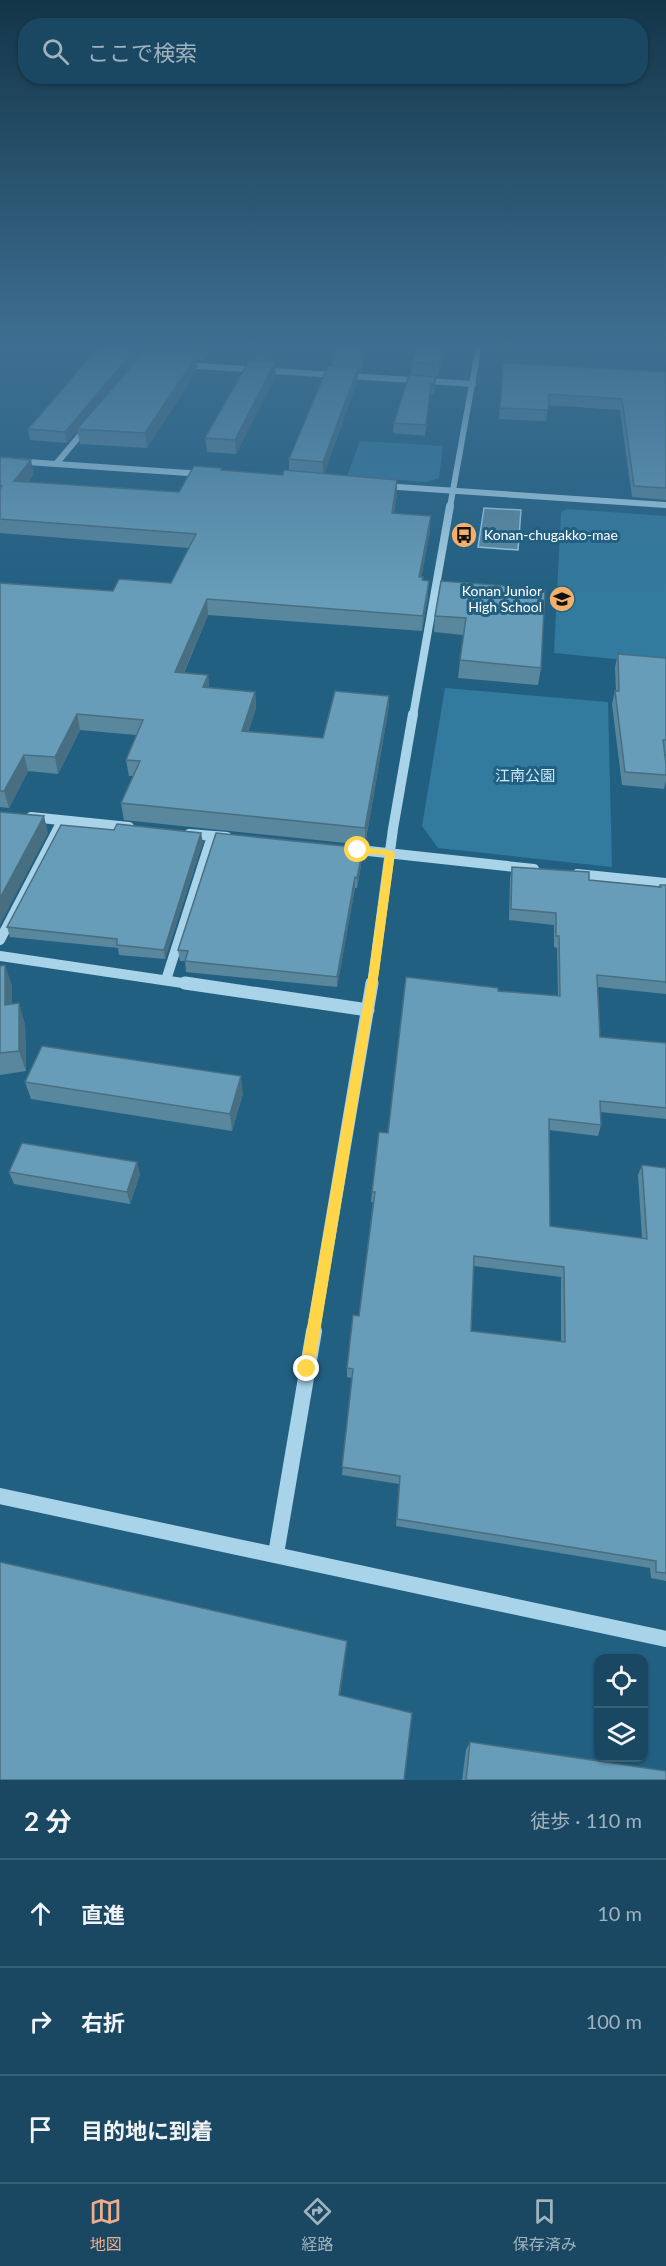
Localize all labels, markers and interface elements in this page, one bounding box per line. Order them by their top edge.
search box [18,18,648,84]
icon: search [39,35,72,68]
text: ここで検索 [87,39,197,66]
bus stop icon: Konan-chugakko-mae [449,520,479,550]
place label: Konan-chugakko-mae [484,526,618,543]
place label: Konan Junior High School [462,582,542,615]
school or university icon: Konan Junior High School [547,584,577,614]
park label: 江南公園 [495,766,555,784]
route start [344,836,370,862]
route end [293,1355,319,1381]
map controls [594,1654,648,1762]
button: locate [594,1654,648,1708]
button: layers [594,1708,648,1762]
text: 2 分 [24,1805,71,1837]
text: 徒歩 · 110 m [530,1808,642,1832]
icon: ahead [24,1897,57,1930]
text: 直進 [81,1901,125,1928]
text: 10 m [597,1901,642,1925]
icon: right [24,2005,57,2038]
text: 右折 [81,2009,125,2036]
text: 100 m [586,2009,642,2033]
icon: arrive [24,2113,57,2146]
text: 目的地に到着 [81,2117,213,2144]
tab: 地図 [89,2195,122,2255]
tab: 経路 [301,2195,334,2255]
tab: 保存済み [513,2195,577,2255]

